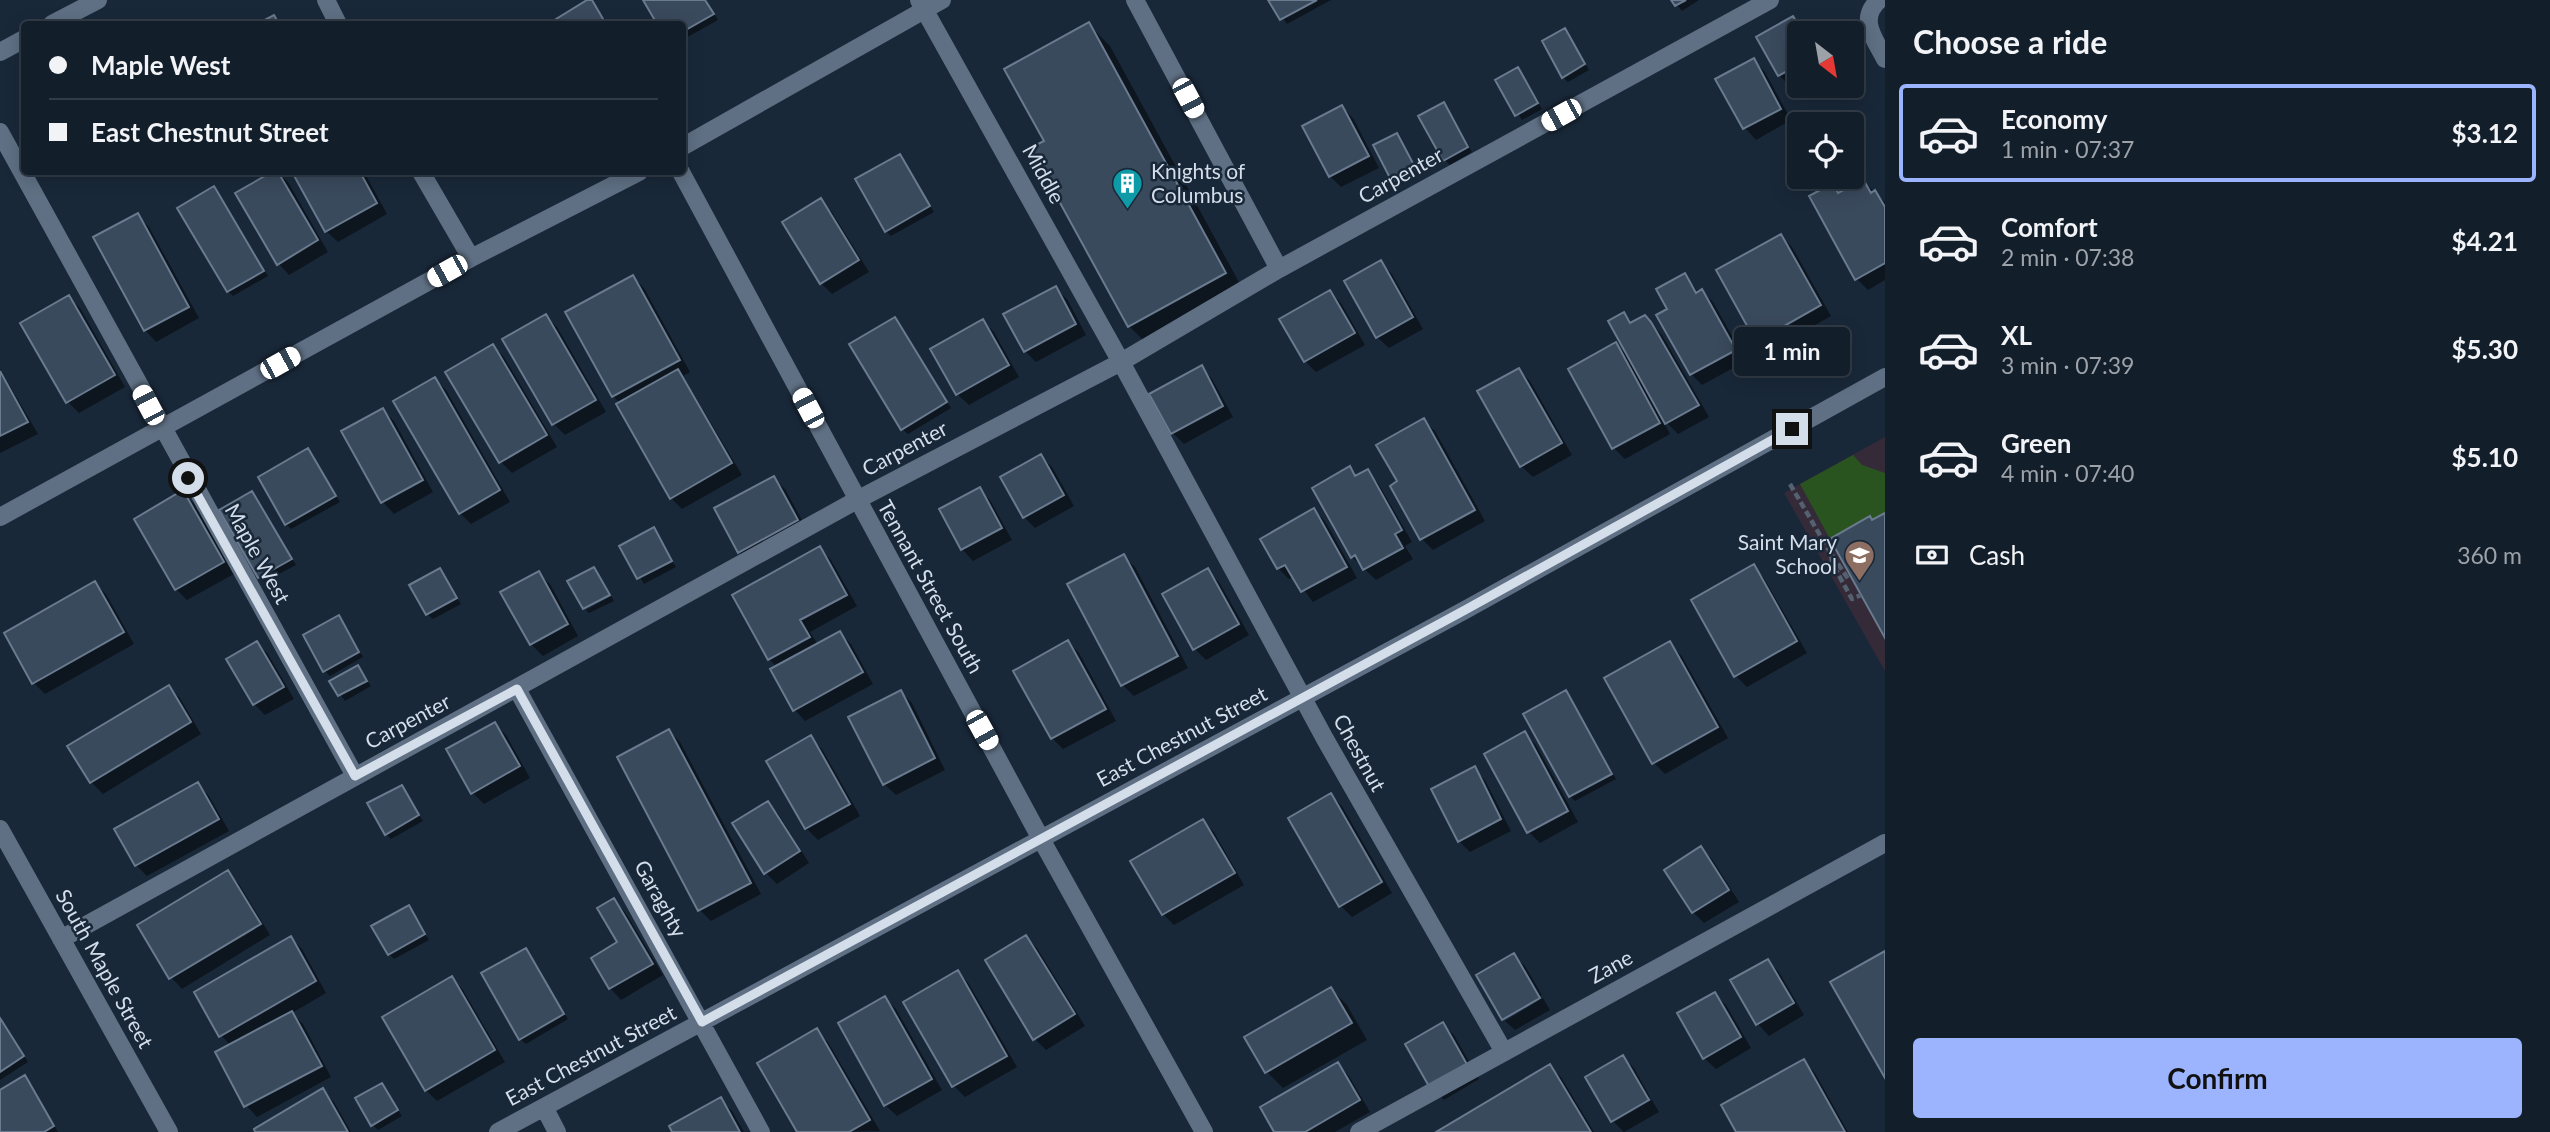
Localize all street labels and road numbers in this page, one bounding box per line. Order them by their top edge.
street label: Middle [1018,139,1071,207]
street label: Carpenter [1354,141,1447,208]
street label: Carpenter [857,415,951,480]
street label: Tennant Street South [873,495,989,677]
street label: Maple West [221,499,296,608]
street label: East Chestnut Street [1092,680,1271,791]
street label: Carpenter [360,688,454,753]
street label: Chestnut [1329,709,1392,796]
street label: Garaghty [630,855,693,941]
street label: South Maple Street [51,885,160,1052]
street label: Zane [1584,944,1636,988]
street label: East Chestnut Street [501,999,680,1110]

